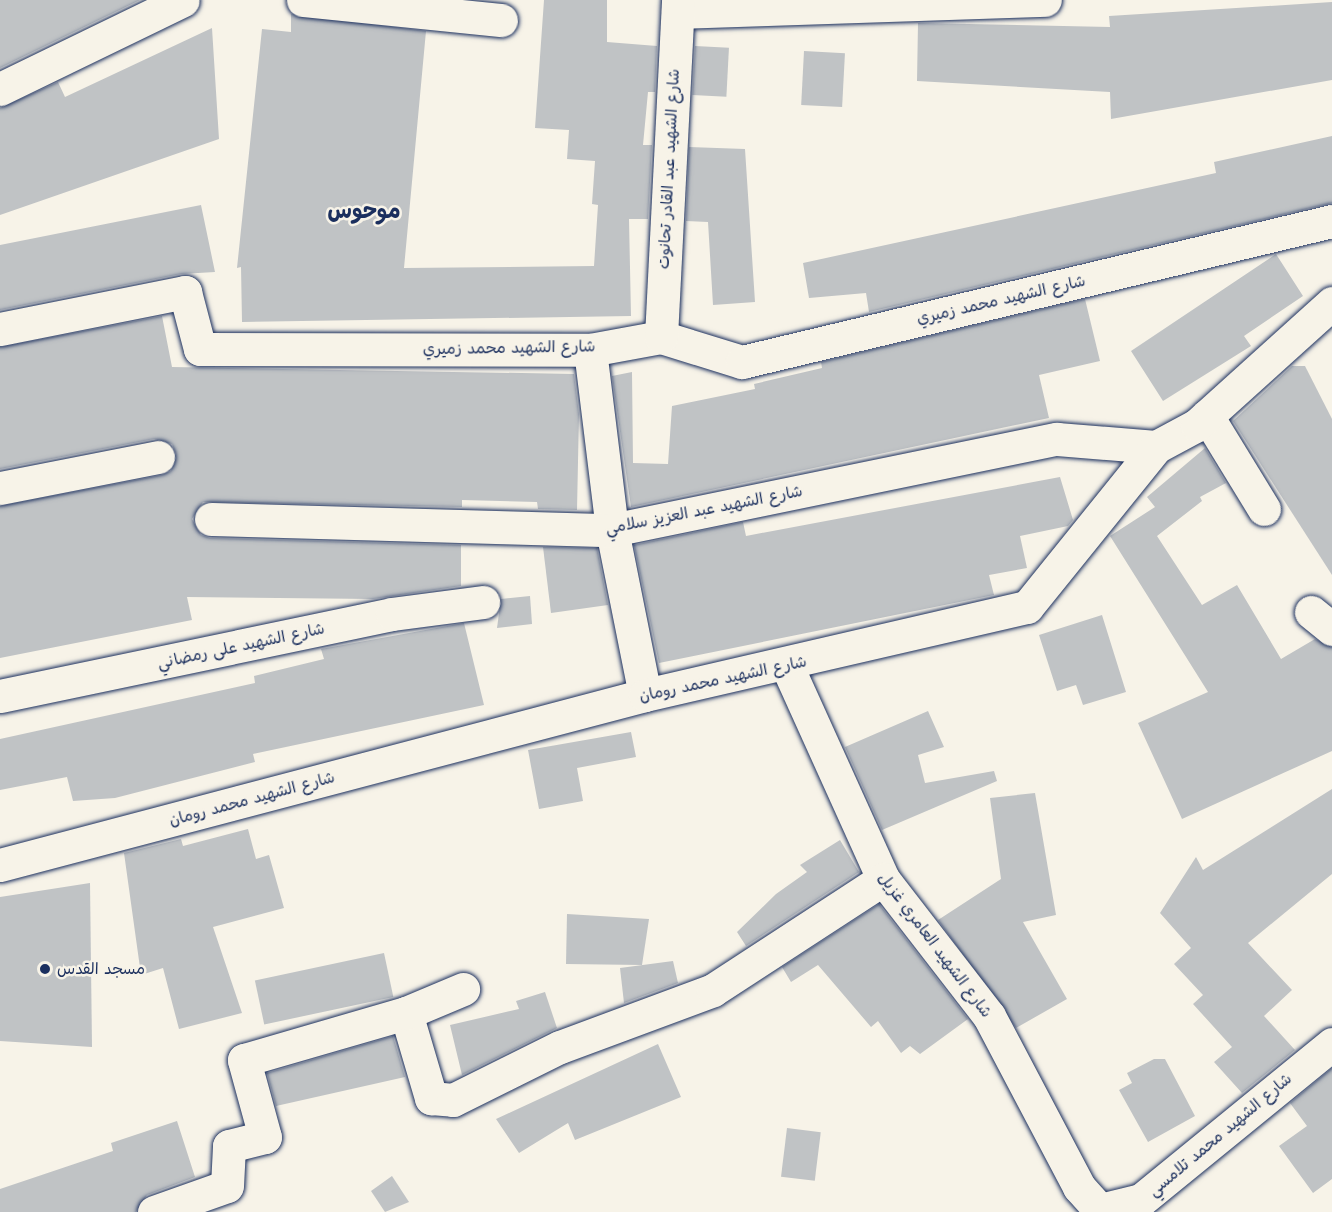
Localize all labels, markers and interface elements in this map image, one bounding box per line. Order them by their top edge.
street label: شارع الشهيد عبد القادر تحانوت [654,68,684,270]
district label: موحوس [328,199,400,225]
street label: شارع الشهيد محمد زميري [915,271,1087,329]
street label: شارع الشهيد محمد زميري [423,337,595,359]
street label: شارع الشهيد عبد العزيز سلامي [604,481,804,539]
street label: شارع الشهيد على رمضاني [156,619,326,673]
street label: شارع الشهيد محمد رومان [638,652,808,706]
street label: شارع الشهيد محمد رومان [167,768,337,830]
street label: شارع الشهيد العامري غزيل [874,869,996,1021]
place label: مسجد القدس [57,959,145,979]
marker: مسجد القدس [38,962,52,976]
street label: شارع الشهيد محمد تلامسي [1144,1069,1296,1201]

